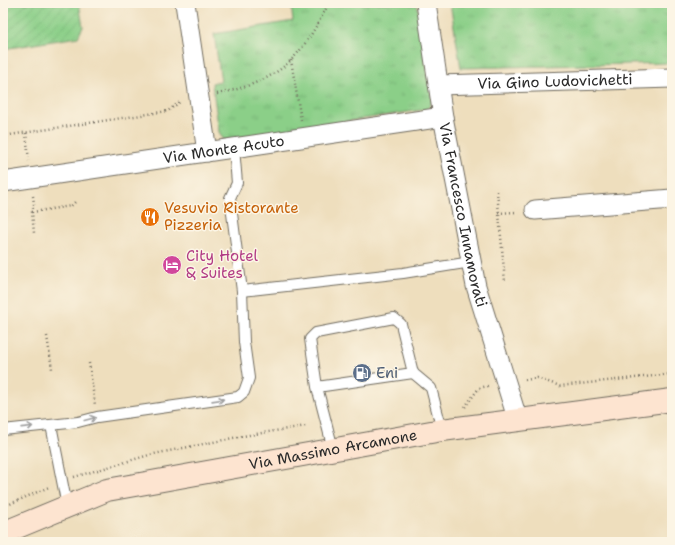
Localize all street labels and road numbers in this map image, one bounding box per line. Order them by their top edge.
street label: Via Gino Ludovichetti [477,69,633,94]
street label: Via Francesco Innamorati [434,121,492,310]
street label: Via Monte Acuto [161,131,286,168]
street label: Via Massimo Arcamone [247,425,419,474]

